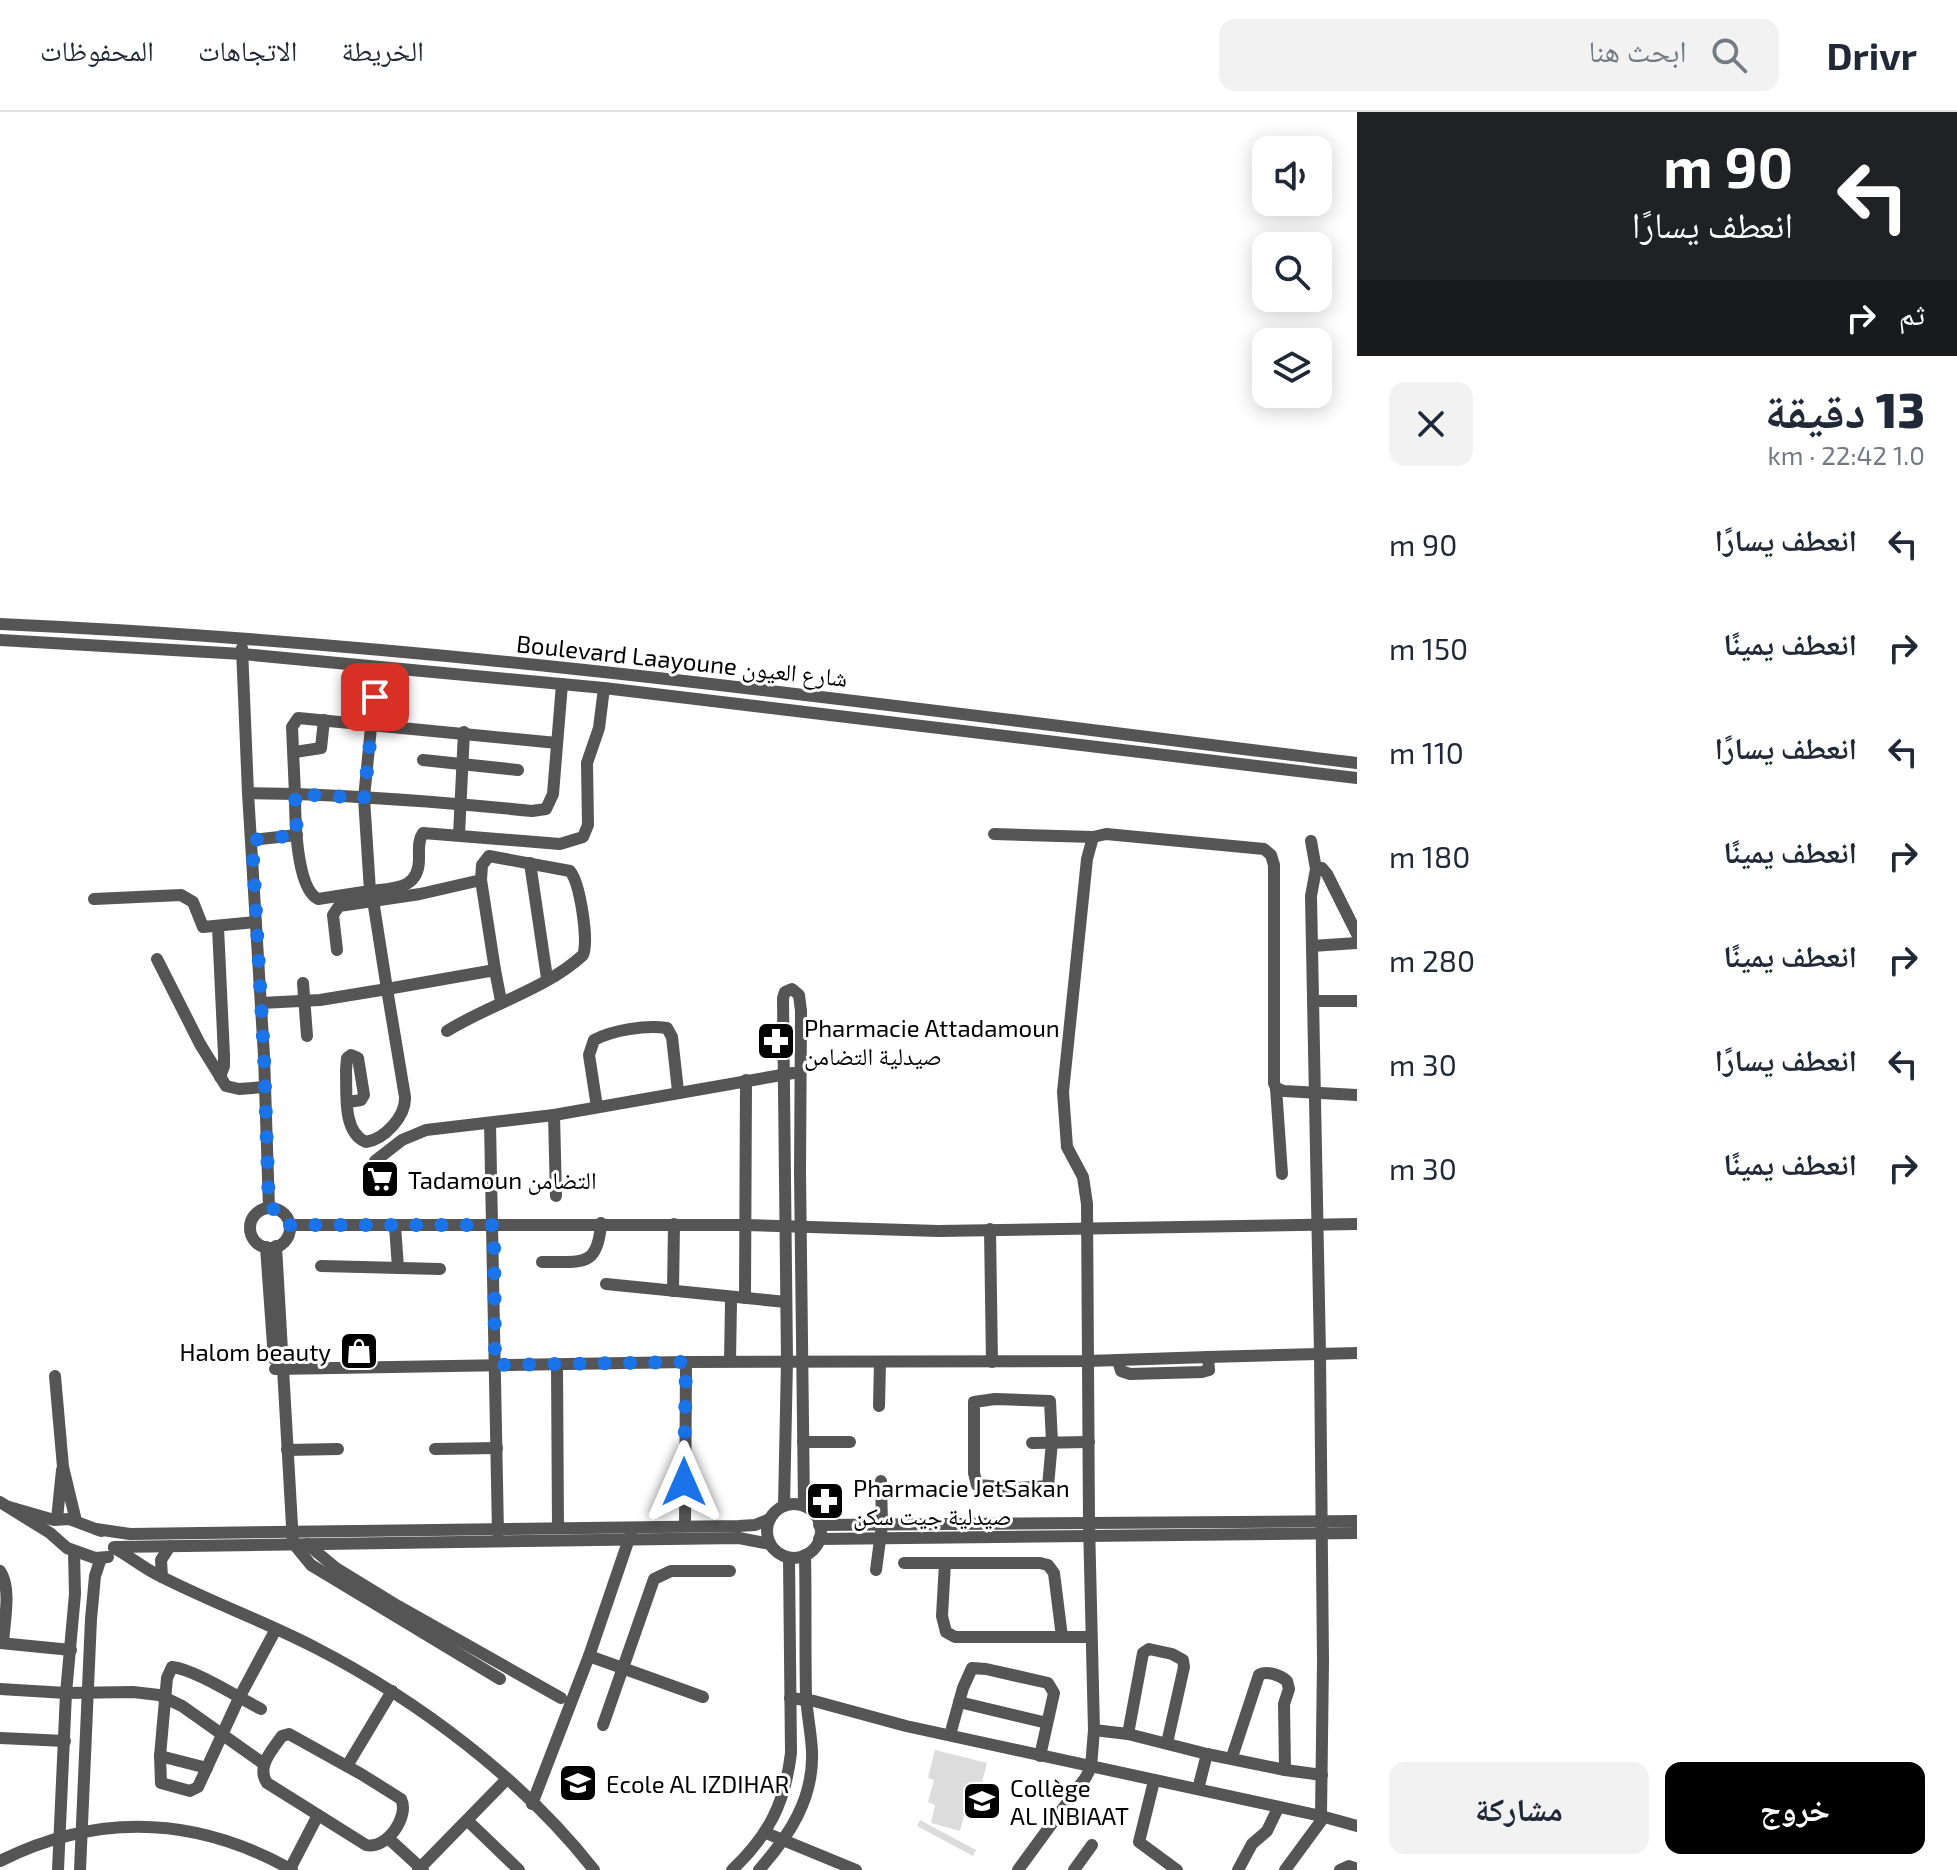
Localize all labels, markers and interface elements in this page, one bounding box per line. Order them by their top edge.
search box [1219,19,1779,91]
text: ابحث هنا [1588,32,1687,68]
text: Drivr [1827,32,1917,78]
text: المحفوظات [40,33,154,67]
text: الاتجاهات [198,33,297,67]
text: الخريطة [341,33,424,67]
icon: search [1707,33,1751,77]
text: 90 m [1663,132,1793,199]
map controls [1252,136,1332,408]
button: sound [1252,136,1332,216]
icon: left [1821,144,1925,248]
text: انعطف يسارًا [1632,202,1793,245]
button: search [1252,232,1332,312]
text: ثم [1899,295,1925,331]
icon: right [1839,296,1883,340]
button: layers [1252,328,1332,408]
text: 13 دقيقة [1765,380,1925,438]
button: close [1389,382,1473,466]
text: 1.0 km · 22:42 [1767,439,1925,470]
text: انعطف يسارًا [1715,521,1857,557]
icon: left [1881,522,1925,566]
text: 90 m [1389,526,1457,562]
text: انعطف يمينًا [1723,625,1857,661]
icon: right [1881,626,1925,670]
street label: Boulevard Laayoune شارع العيون [515,628,849,694]
text: 150 m [1389,630,1468,666]
pin [341,663,409,731]
icon: arrive [353,675,397,719]
text: انعطف يسارًا [1715,729,1857,765]
icon: left [1881,730,1925,774]
text: 110 m [1389,734,1464,770]
text: انعطف يمينًا [1723,833,1857,869]
icon: right [1881,834,1925,878]
text: 180 m [1389,838,1470,874]
text: انعطف يمينًا [1723,937,1857,973]
icon: right [1881,938,1925,982]
text: 280 m [1389,942,1475,978]
place label: Pharmacie Attadamoun صيدلية التضامن [804,1013,1060,1071]
pharmacy icon: Pharmacie Attadamoun صيدلية التضامن [755,1020,797,1062]
text: انعطف يسارًا [1715,1041,1857,1077]
icon: left [1881,1042,1925,1086]
text: 30 m [1389,1046,1457,1082]
text: انعطف يمينًا [1723,1145,1857,1181]
icon: right [1881,1146,1925,1190]
text: 30 m [1389,1150,1457,1186]
supermarket icon: Tadamoun التضامن [359,1158,401,1200]
place label: Tadamoun التضامن [408,1165,597,1195]
shop icon: Halom beauty [338,1330,380,1372]
place label: Halom beauty [179,1337,331,1366]
position arrow [642,1440,726,1524]
place label: Pharmacie JetSakan صيدلية جيت سكن [853,1473,1070,1531]
pharmacy icon: Pharmacie JetSakan صيدلية جيت سكن [804,1480,846,1522]
school or university icon: Ecole AL IZDIHAR [557,1762,599,1804]
button: مشاركة [1389,1762,1649,1854]
button: خروج [1665,1762,1925,1854]
place label: Ecole AL IZDIHAR [606,1769,789,1798]
place label: Collège AL INBIAAT [1010,1773,1129,1830]
school or university icon: Collège AL INBIAAT [961,1780,1003,1822]

